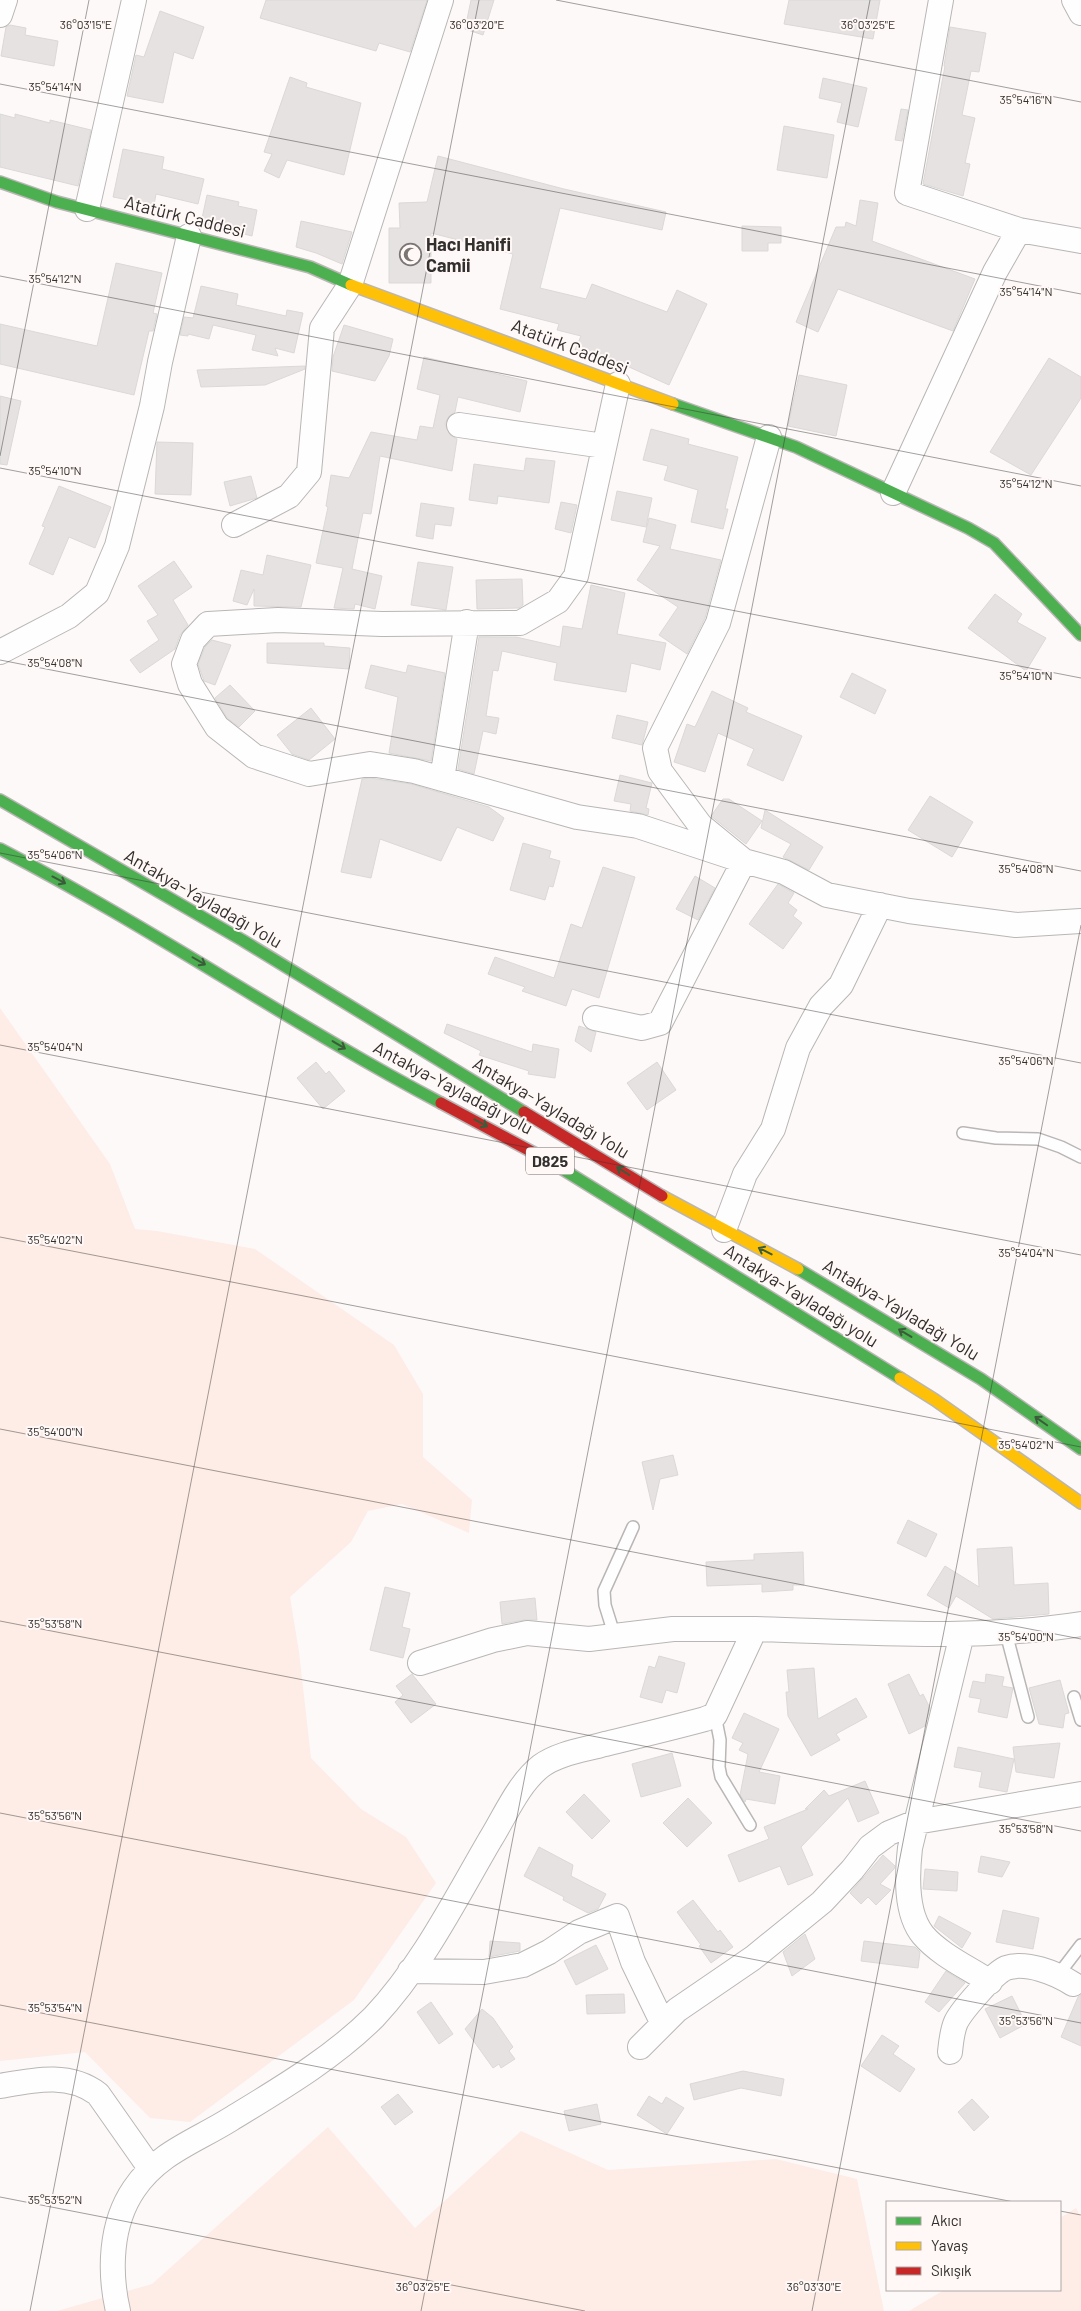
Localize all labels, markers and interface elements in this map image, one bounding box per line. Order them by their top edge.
text: 36°03'15"E [60,17,112,31]
text: 36°03'20"E [449,17,505,31]
text: 36°03'25"E [841,17,895,31]
text: 35°54'14"N [28,79,82,93]
text: 35°54'16"N [1000,92,1052,106]
street label: Atatürk Caddesi [122,190,248,242]
place label: Hacı Hanifi Camii [426,233,511,276]
mosque icon: Hacı Hanifi Camii [398,243,422,267]
text: 35°54'12"N [28,271,82,285]
text: 35°54'14"N [999,284,1053,298]
street label: Atatürk Caddesi [508,314,632,379]
text: 35°54'10"N [28,463,82,477]
text: 35°54'12"N [999,476,1053,490]
text: 35°54'08"N [27,655,83,669]
text: 35°54'10"N [999,668,1053,682]
street label: Antakya-Yayladağı Yolu [121,844,286,952]
text: 35°54'06"N [27,847,83,861]
text: 35°54'08"N [998,861,1054,875]
one-way arrow [51,875,66,885]
one-way arrow [192,956,206,966]
street label: Antakya-Yayladağı yolu [370,1036,537,1139]
text: 35°54'04"N [27,1039,83,1053]
one-way arrow [331,1040,345,1050]
street label: Antakya-Yayladağı Yolu [469,1052,634,1163]
text: 35°54'06"N [998,1053,1054,1067]
one-way arrow [473,1119,488,1128]
road number: D825 [526,1148,574,1174]
one-way arrow [617,1166,631,1176]
text: 35°54'02"N [27,1232,83,1246]
street label: Antakya-Yayladağı yolu [720,1239,883,1352]
text: 35°54'04"N [998,1245,1054,1259]
one-way arrow [757,1246,772,1256]
street label: Antakya-Yayladağı Yolu [819,1254,984,1365]
one-way arrow [898,1328,912,1338]
one-way arrow [1034,1416,1048,1426]
text: 35°54'00"N [27,1424,83,1438]
text: 35°54'02"N [998,1437,1054,1451]
text: 35°53'58"N [28,1616,82,1630]
text: 35°54'00"N [998,1629,1054,1643]
text: 35°53'56"N [28,1808,82,1822]
text: 35°53'58"N [999,1821,1053,1835]
text: 35°53'54"N [28,2000,82,2014]
text: 35°53'56"N [999,2013,1053,2027]
text: 35°53'52"N [28,2192,82,2206]
legend [886,2201,1061,2291]
text: Akıcı [931,2211,962,2229]
text: Yavaş [931,2236,968,2254]
text: Sıkışık [931,2261,972,2279]
text: 36°03'25"E [396,2279,450,2293]
text: 36°03'30"E [787,2279,841,2293]

